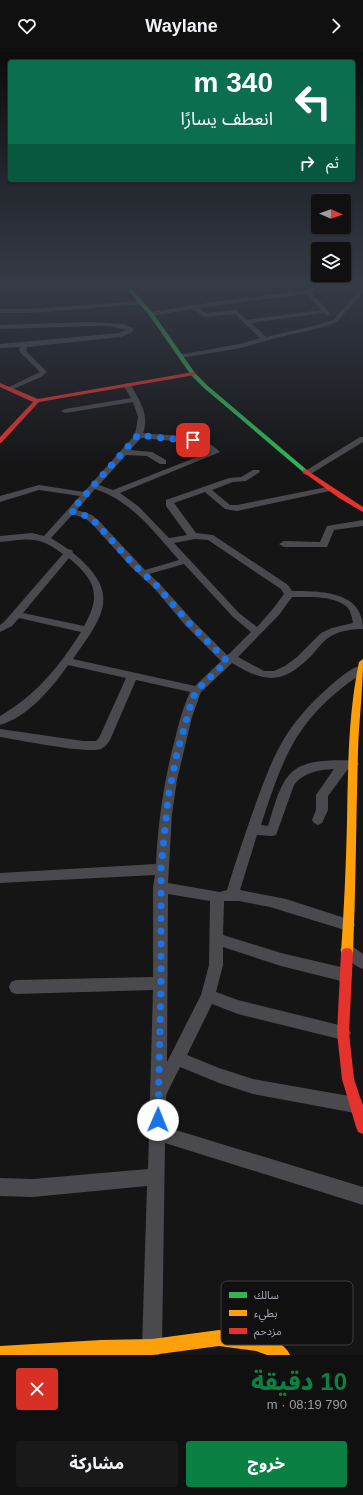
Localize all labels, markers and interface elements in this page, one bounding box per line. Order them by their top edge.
icon: heart [16,15,38,37]
icon: forward [325,15,347,37]
text: Waylane [145,16,218,36]
text: 340 m [194,67,273,98]
icon: left [287,76,339,128]
text: انعطف يسارًا [181,109,273,129]
icon: right [296,152,318,174]
text: ثم [326,154,339,171]
north arrow [311,194,351,234]
map controls [311,194,351,282]
button: layers [311,242,351,282]
pin [176,423,210,457]
icon: arrive [182,429,204,451]
position arrow [137,1099,179,1141]
legend [221,1281,353,1345]
text: سالك [254,1289,279,1301]
text: بطيء [254,1307,277,1323]
text: مزدحم [254,1325,282,1340]
button: close [16,1368,58,1410]
text: 10 دقيقة [251,1368,347,1395]
text: 790 m · 08:19 [267,1397,347,1412]
button: مشاركة [16,1441,178,1487]
button: خروج [186,1441,347,1487]

